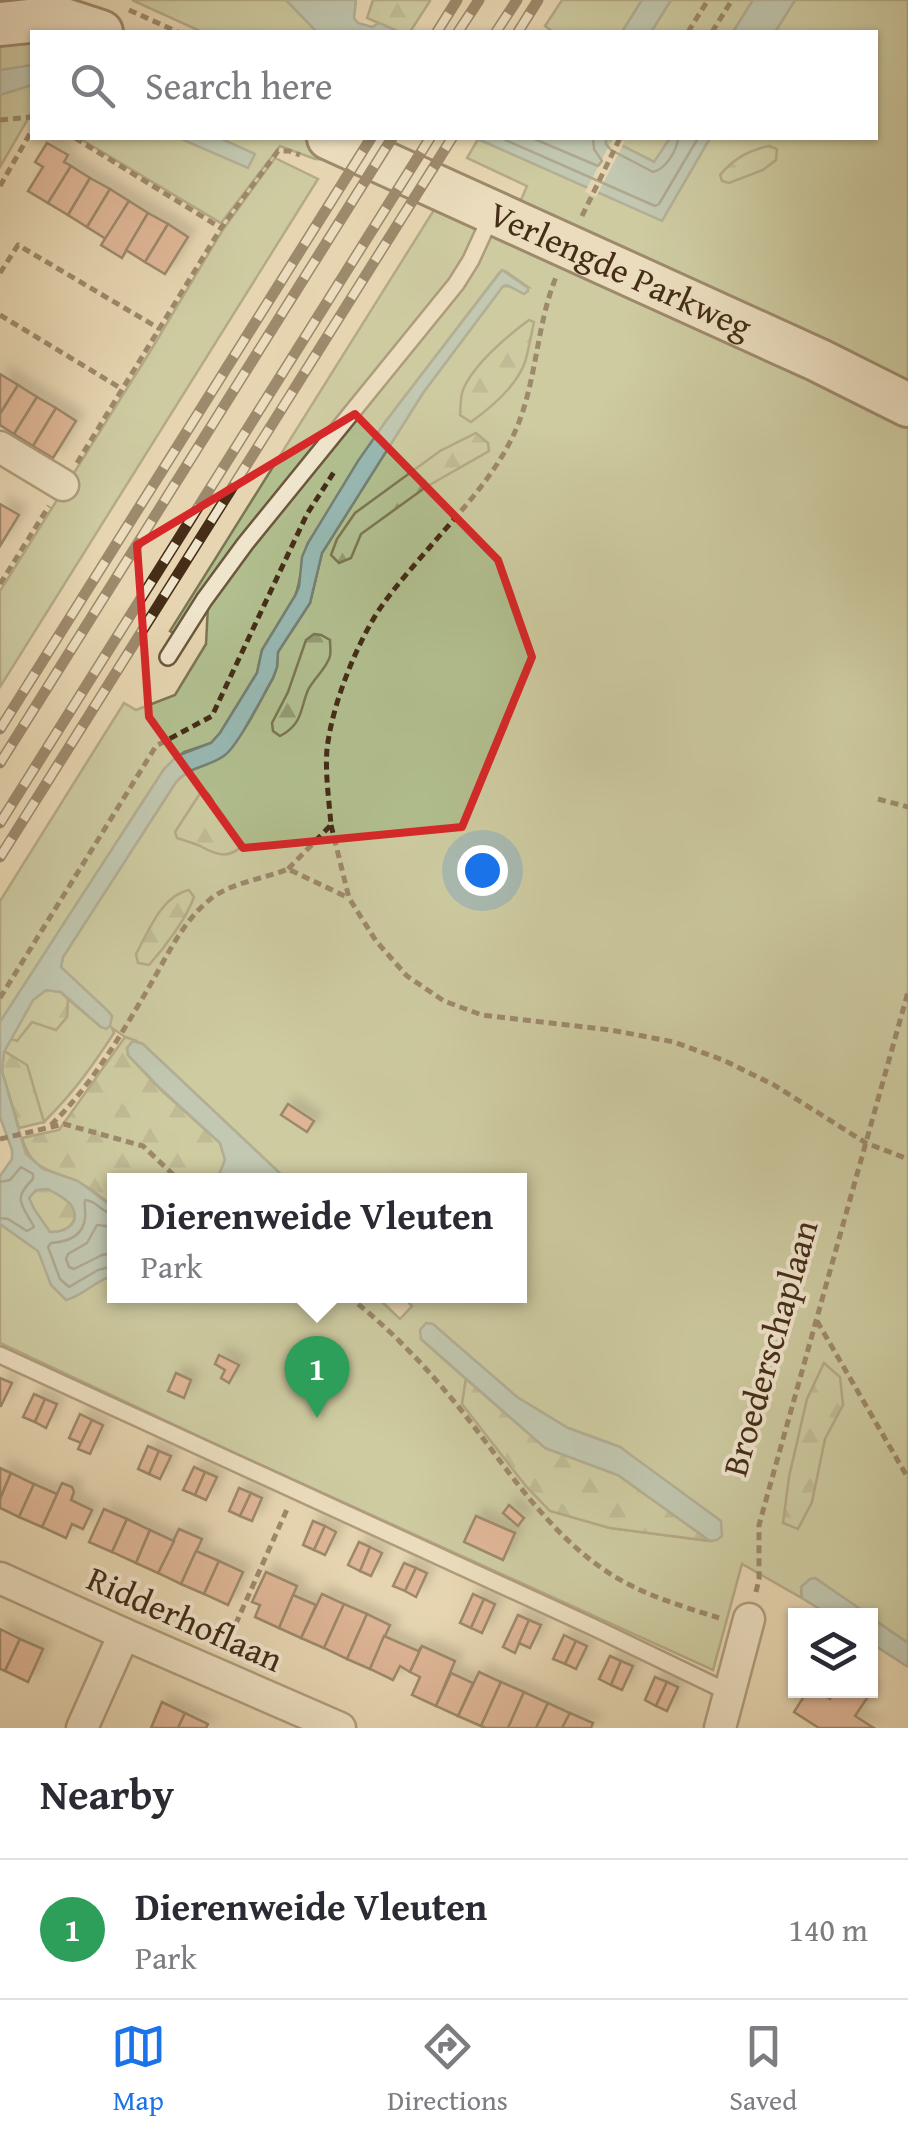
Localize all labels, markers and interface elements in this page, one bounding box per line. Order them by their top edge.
search box [30,30,878,140]
text: Search here [145,57,333,113]
icon: search [65,58,120,113]
street label: Verlengde Parkweg [481,188,761,352]
your location [457,845,508,896]
popup [107,1173,527,1303]
text: Dierenweide Vleuten [141,1187,493,1243]
street label: Broederschaplaan [709,1214,831,1482]
text: Park [141,1243,203,1290]
pin: 1 [284,1336,350,1418]
street label: Ridderhoflaan [79,1553,292,1685]
map controls [788,1608,878,1698]
button: layers [788,1608,878,1698]
text: Nearby [40,1763,174,1824]
text: Dierenweide Vleuten [135,1878,487,1934]
text: 1 [64,1906,81,1953]
text: 140 m [789,1906,868,1953]
text: Park [135,1934,197,1981]
tab: Map [111,2019,166,2120]
tab: Directions [387,2019,508,2120]
tab: Saved [729,2019,797,2120]

